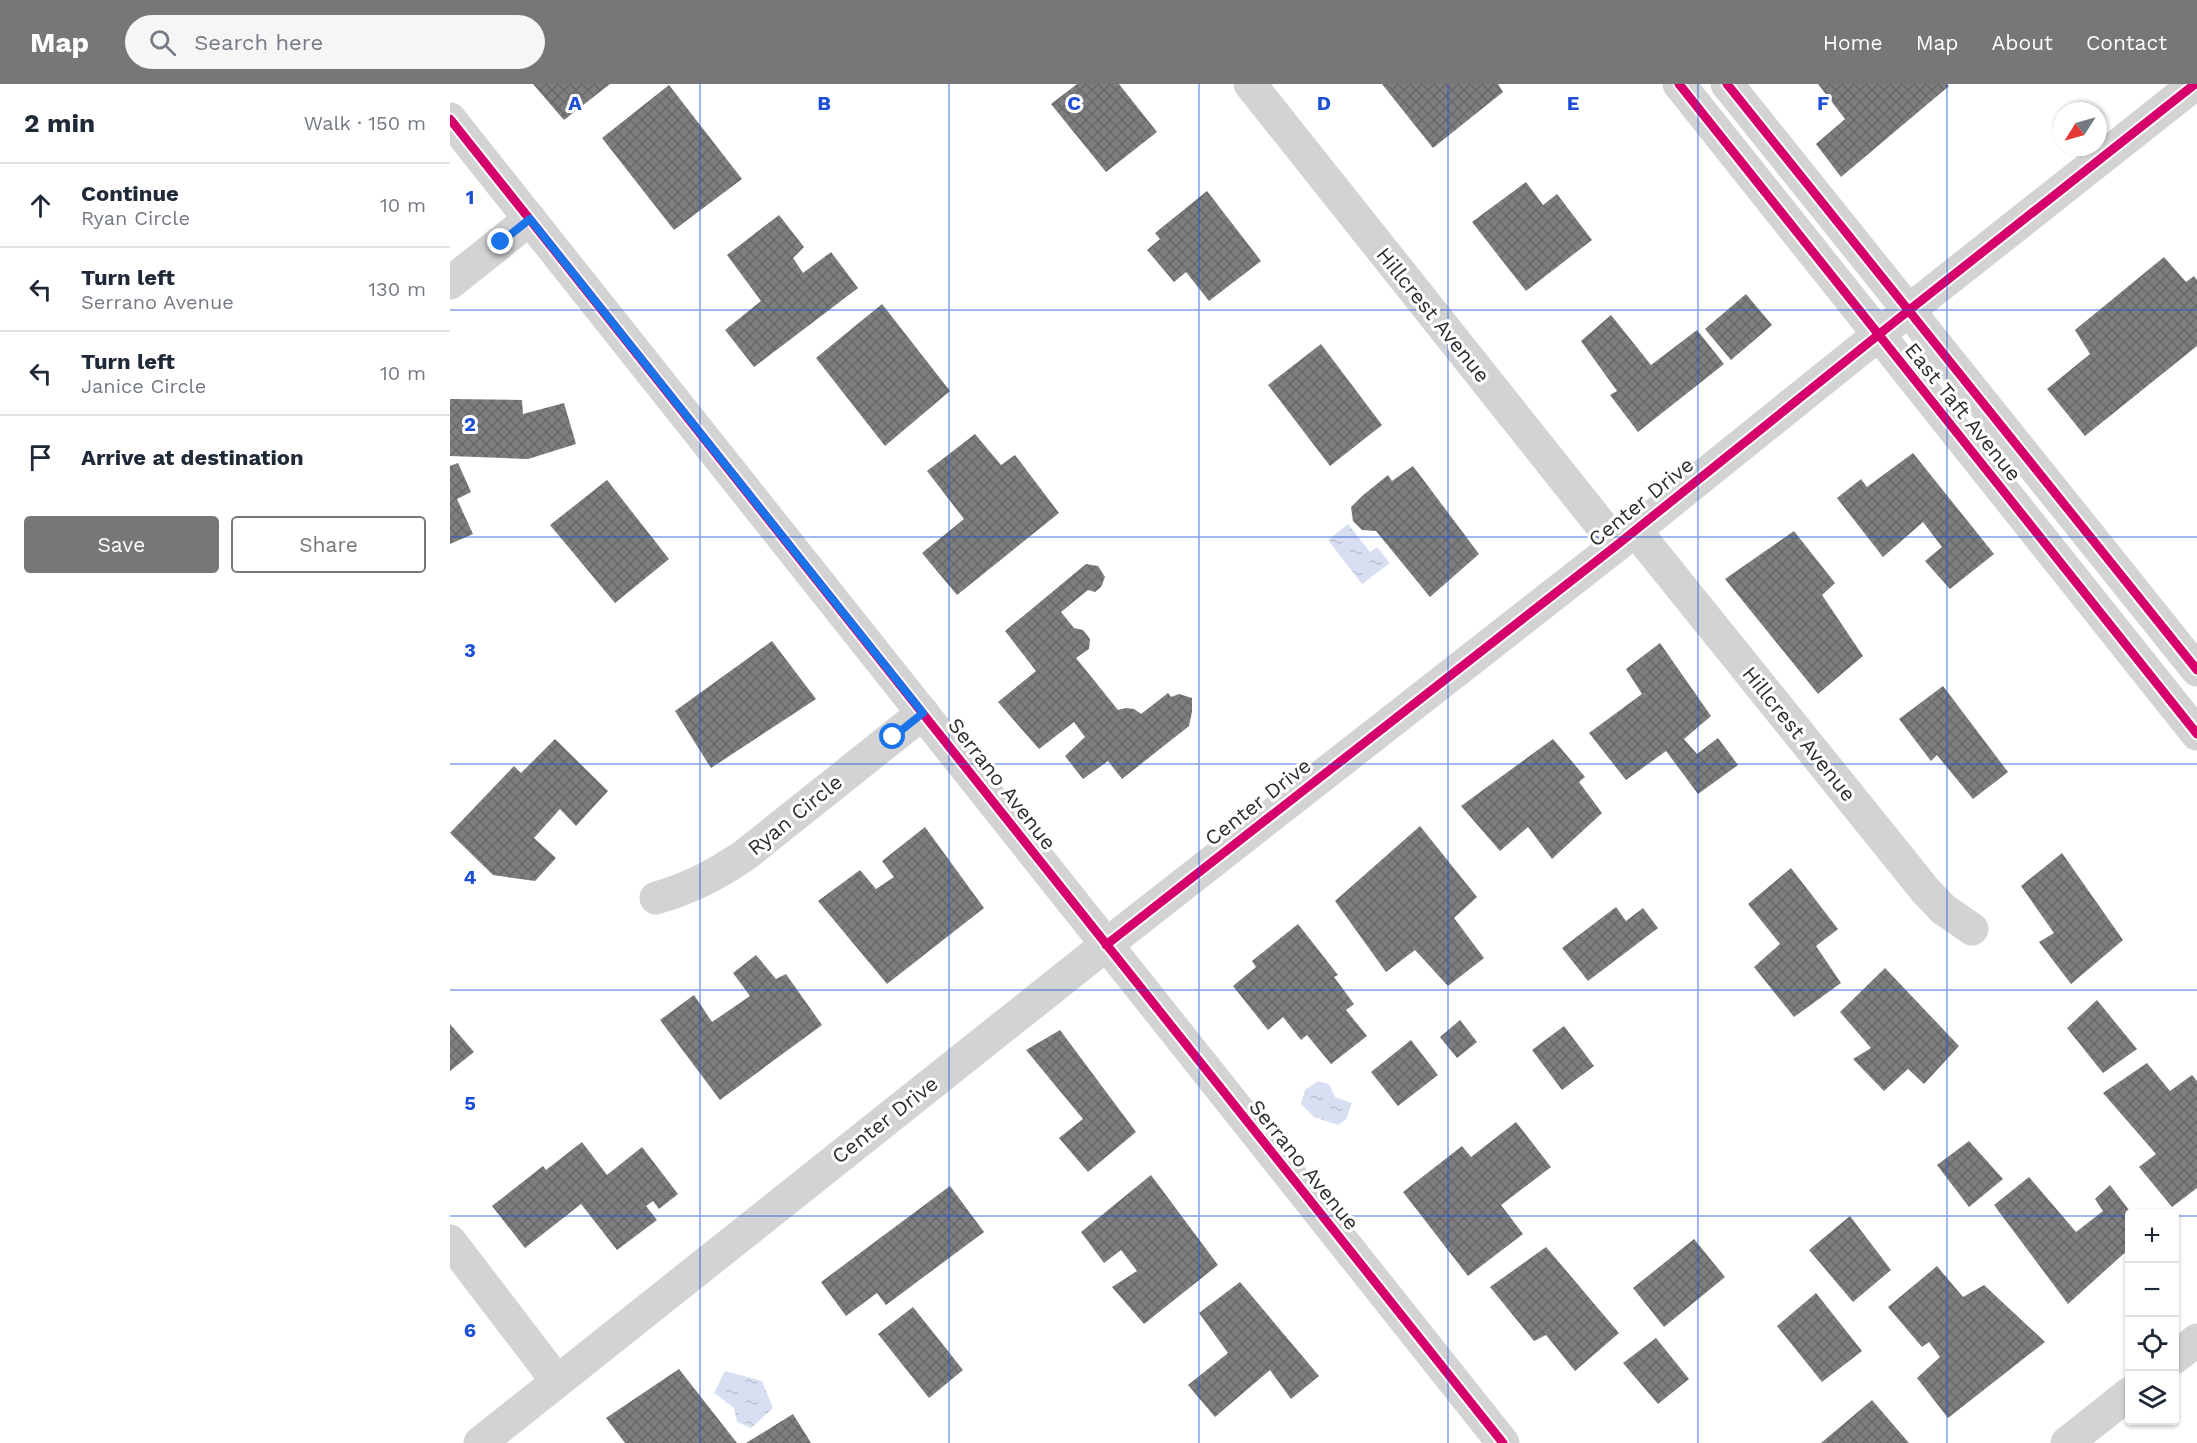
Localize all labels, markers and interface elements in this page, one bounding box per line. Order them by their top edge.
search box [125,15,545,69]
text: Map [30,26,89,59]
icon: search [146,26,179,59]
text: Search here [194,30,323,55]
text: Home [1823,30,1883,55]
text: Map [1916,30,1959,55]
text: About [1992,30,2053,55]
text: Contact [2086,30,2167,55]
text: A [568,91,582,115]
text: B [817,91,831,115]
text: C [1067,91,1081,115]
text: D [1317,91,1331,115]
text: E [1567,91,1579,115]
text: F [1817,91,1829,115]
north arrow [2053,102,2107,156]
text: 2 min [24,108,95,138]
text: Walk · 150 m [304,111,426,135]
text: Continue [81,181,179,206]
text: 1 [466,185,474,209]
icon: ahead [24,189,57,222]
text: 10 m [380,193,426,217]
text: Ryan Circle [81,206,190,230]
route end [487,228,513,254]
street label: Hillcrest Avenue [1371,242,1495,387]
text: Turn left [81,265,175,290]
icon: left [24,273,57,306]
text: 130 m [368,277,426,301]
text: Serrano Avenue [81,290,234,314]
street label: East Taft Avenue [1900,337,2027,486]
text: Turn left [81,349,175,374]
icon: left [24,357,57,390]
text: 10 m [380,361,426,385]
text: Janice Circle [81,374,206,398]
text: 2 [464,412,476,436]
icon: arrive [24,441,57,474]
text: Arrive at destination [81,445,304,470]
street label: Center Drive [1583,452,1698,552]
button: Save [24,516,219,573]
button: Share [231,516,426,573]
text: 3 [464,638,476,662]
street label: Hillcrest Avenue [1737,661,1861,806]
street label: Serrano Avenue [943,713,1062,855]
route start [879,723,905,749]
street label: Center Drive [1200,752,1316,851]
street label: Ryan Circle [742,769,847,860]
text: 4 [464,865,477,889]
street label: Center Drive [827,1070,943,1169]
text: 5 [464,1091,476,1115]
street label: Serrano Avenue [1244,1094,1365,1235]
map controls [2125,1209,2179,1425]
button: + [2125,1209,2179,1263]
button: − [2125,1263,2179,1317]
button: locate [2125,1317,2179,1371]
text: 6 [464,1318,476,1342]
button: layers [2125,1371,2179,1425]

